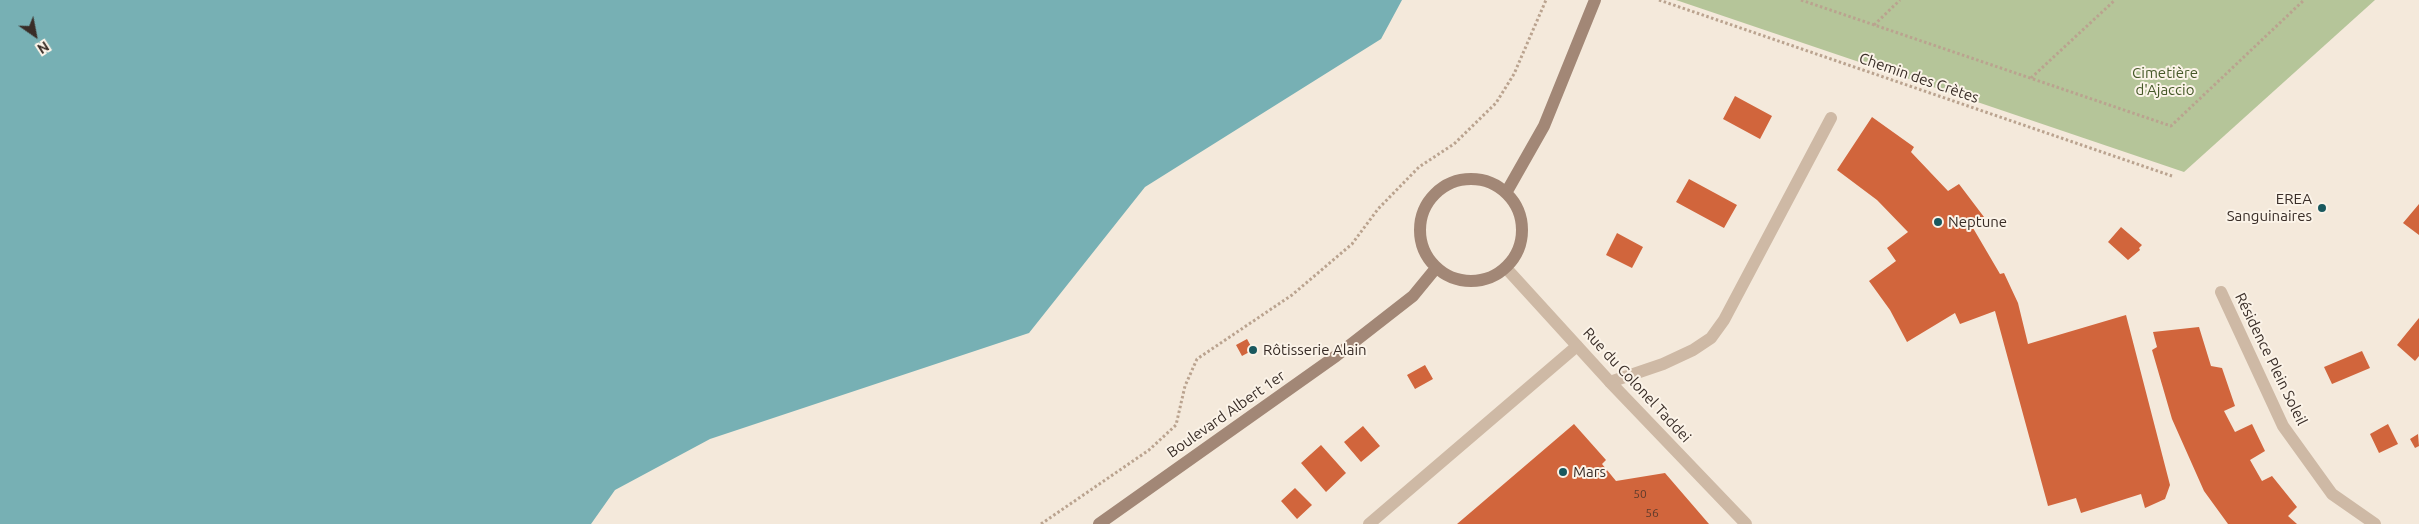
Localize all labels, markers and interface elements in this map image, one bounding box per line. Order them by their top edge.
north arrow [10,10,60,60]
text: N [34,38,52,57]
street label: Chemin des Crètes [1857,49,1981,107]
park label: Cimetière d'Ajaccio [2132,64,2198,99]
place label: EREA Sanguinaires [2227,190,2312,225]
marker: EREA Sanguinaires [2316,202,2328,214]
place label: Neptune [1948,213,2007,231]
marker: Neptune [1932,216,1944,228]
street label: Résidence Plein Soleil [2231,290,2311,428]
street label: Rue du Colonel Taddei [1579,324,1695,446]
place label: Rôtisserie Alain [1263,341,1367,359]
marker: Rôtisserie Alain [1247,344,1259,356]
street label: Boulevard Albert 1er [1163,366,1289,462]
place label: Mars [1573,463,1606,481]
marker: Mars [1557,466,1569,478]
house number: 50 [1633,487,1647,501]
house number: 56 [1645,506,1659,520]

